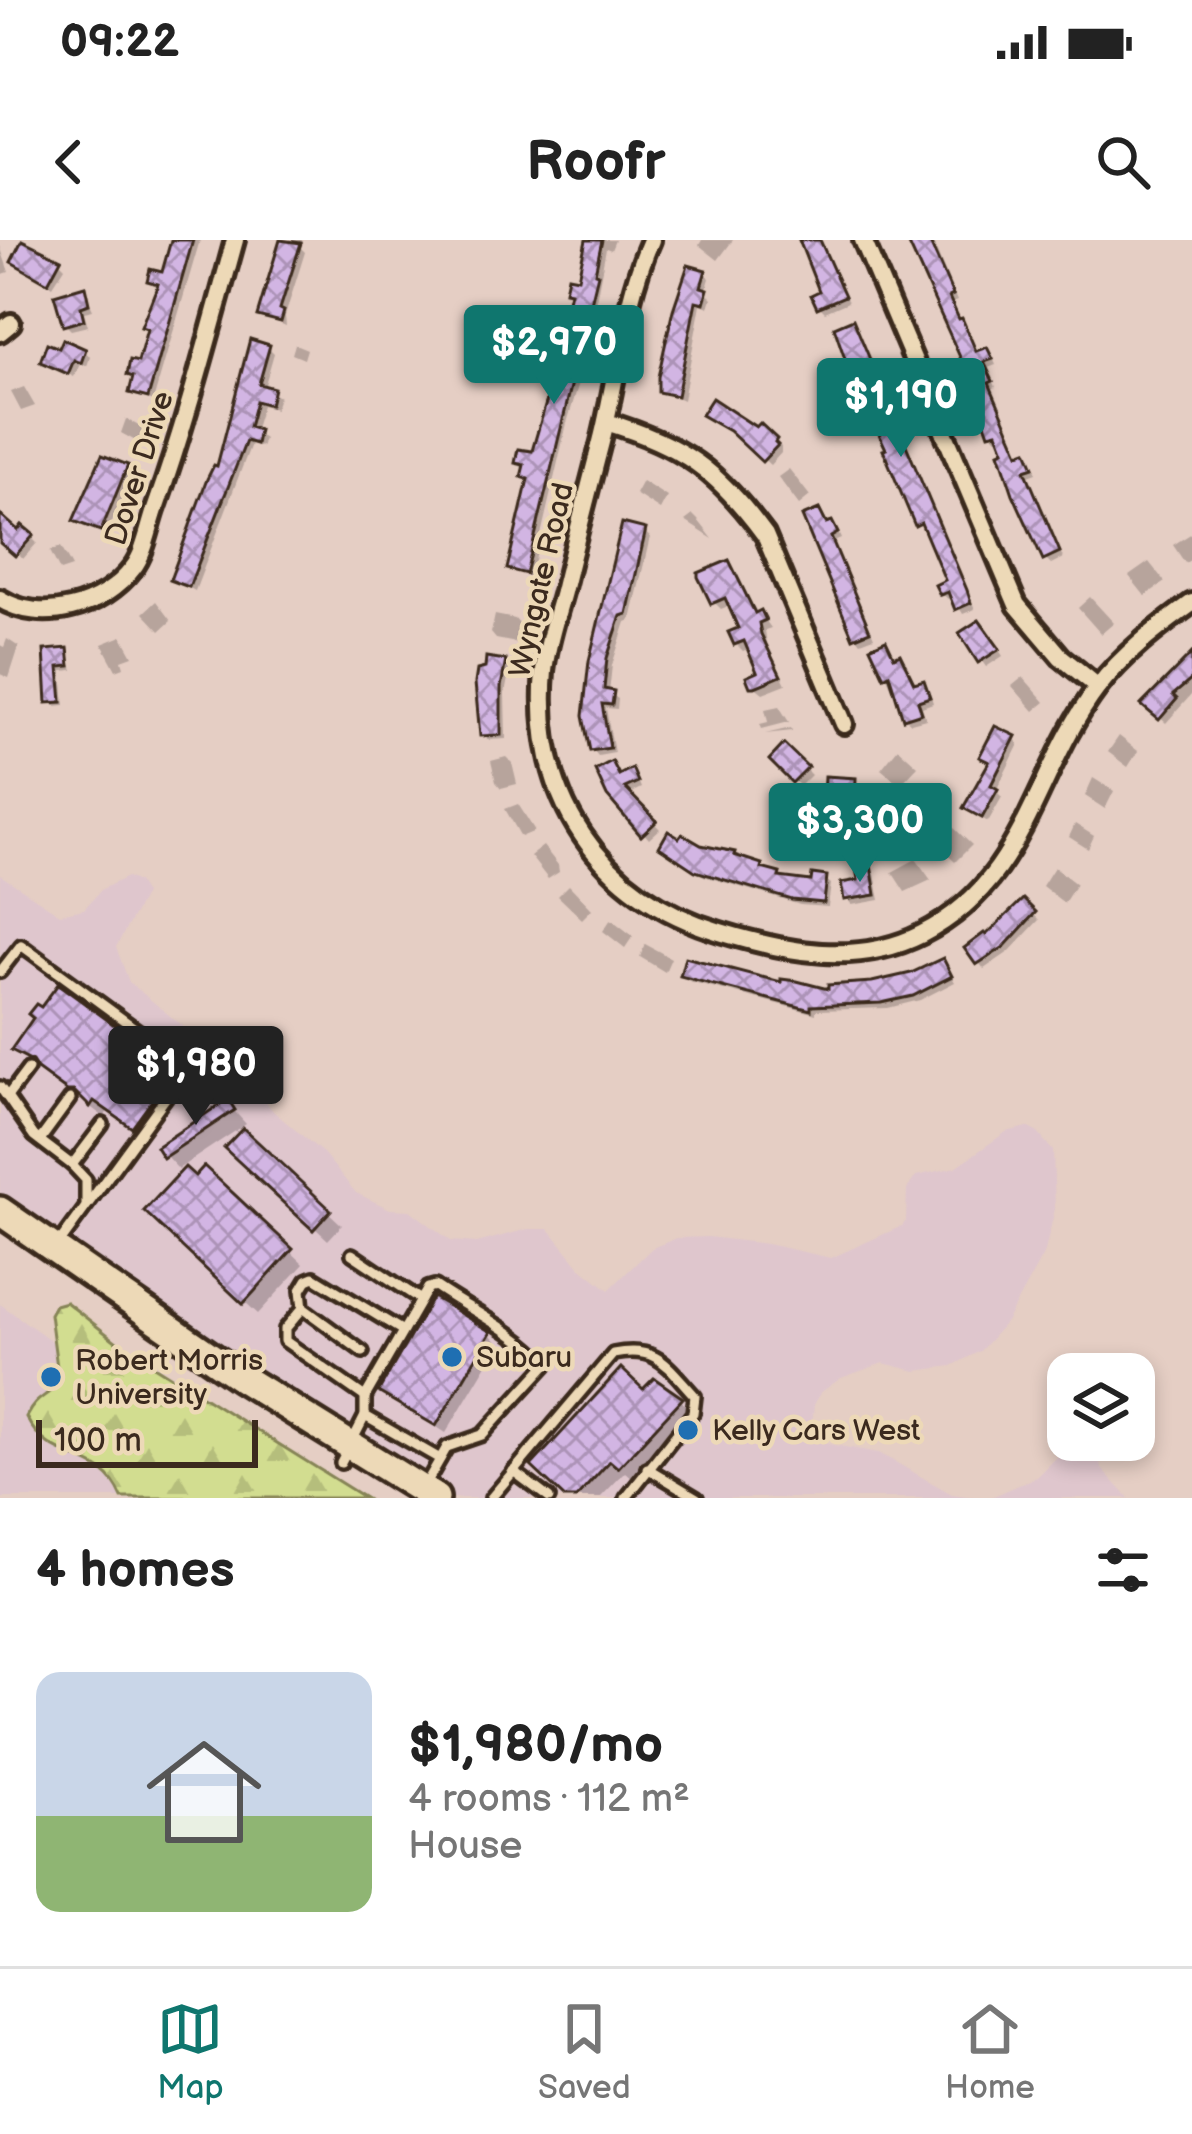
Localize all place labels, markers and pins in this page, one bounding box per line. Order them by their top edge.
pin: $2,970 [456,305,652,407]
pin: $1,190 [803,358,999,460]
pin: $3,300 [762,783,958,885]
pin: $1,980 [98,1026,294,1128]
place label: Subaru [476,1340,572,1376]
place label: Robert Morris University [75,1343,263,1413]
marker: Subaru [439,1344,465,1370]
marker: Robert Morris University [38,1364,64,1390]
place label: Kelly Cars West [712,1413,920,1449]
marker: Kelly Cars West [675,1417,701,1443]

